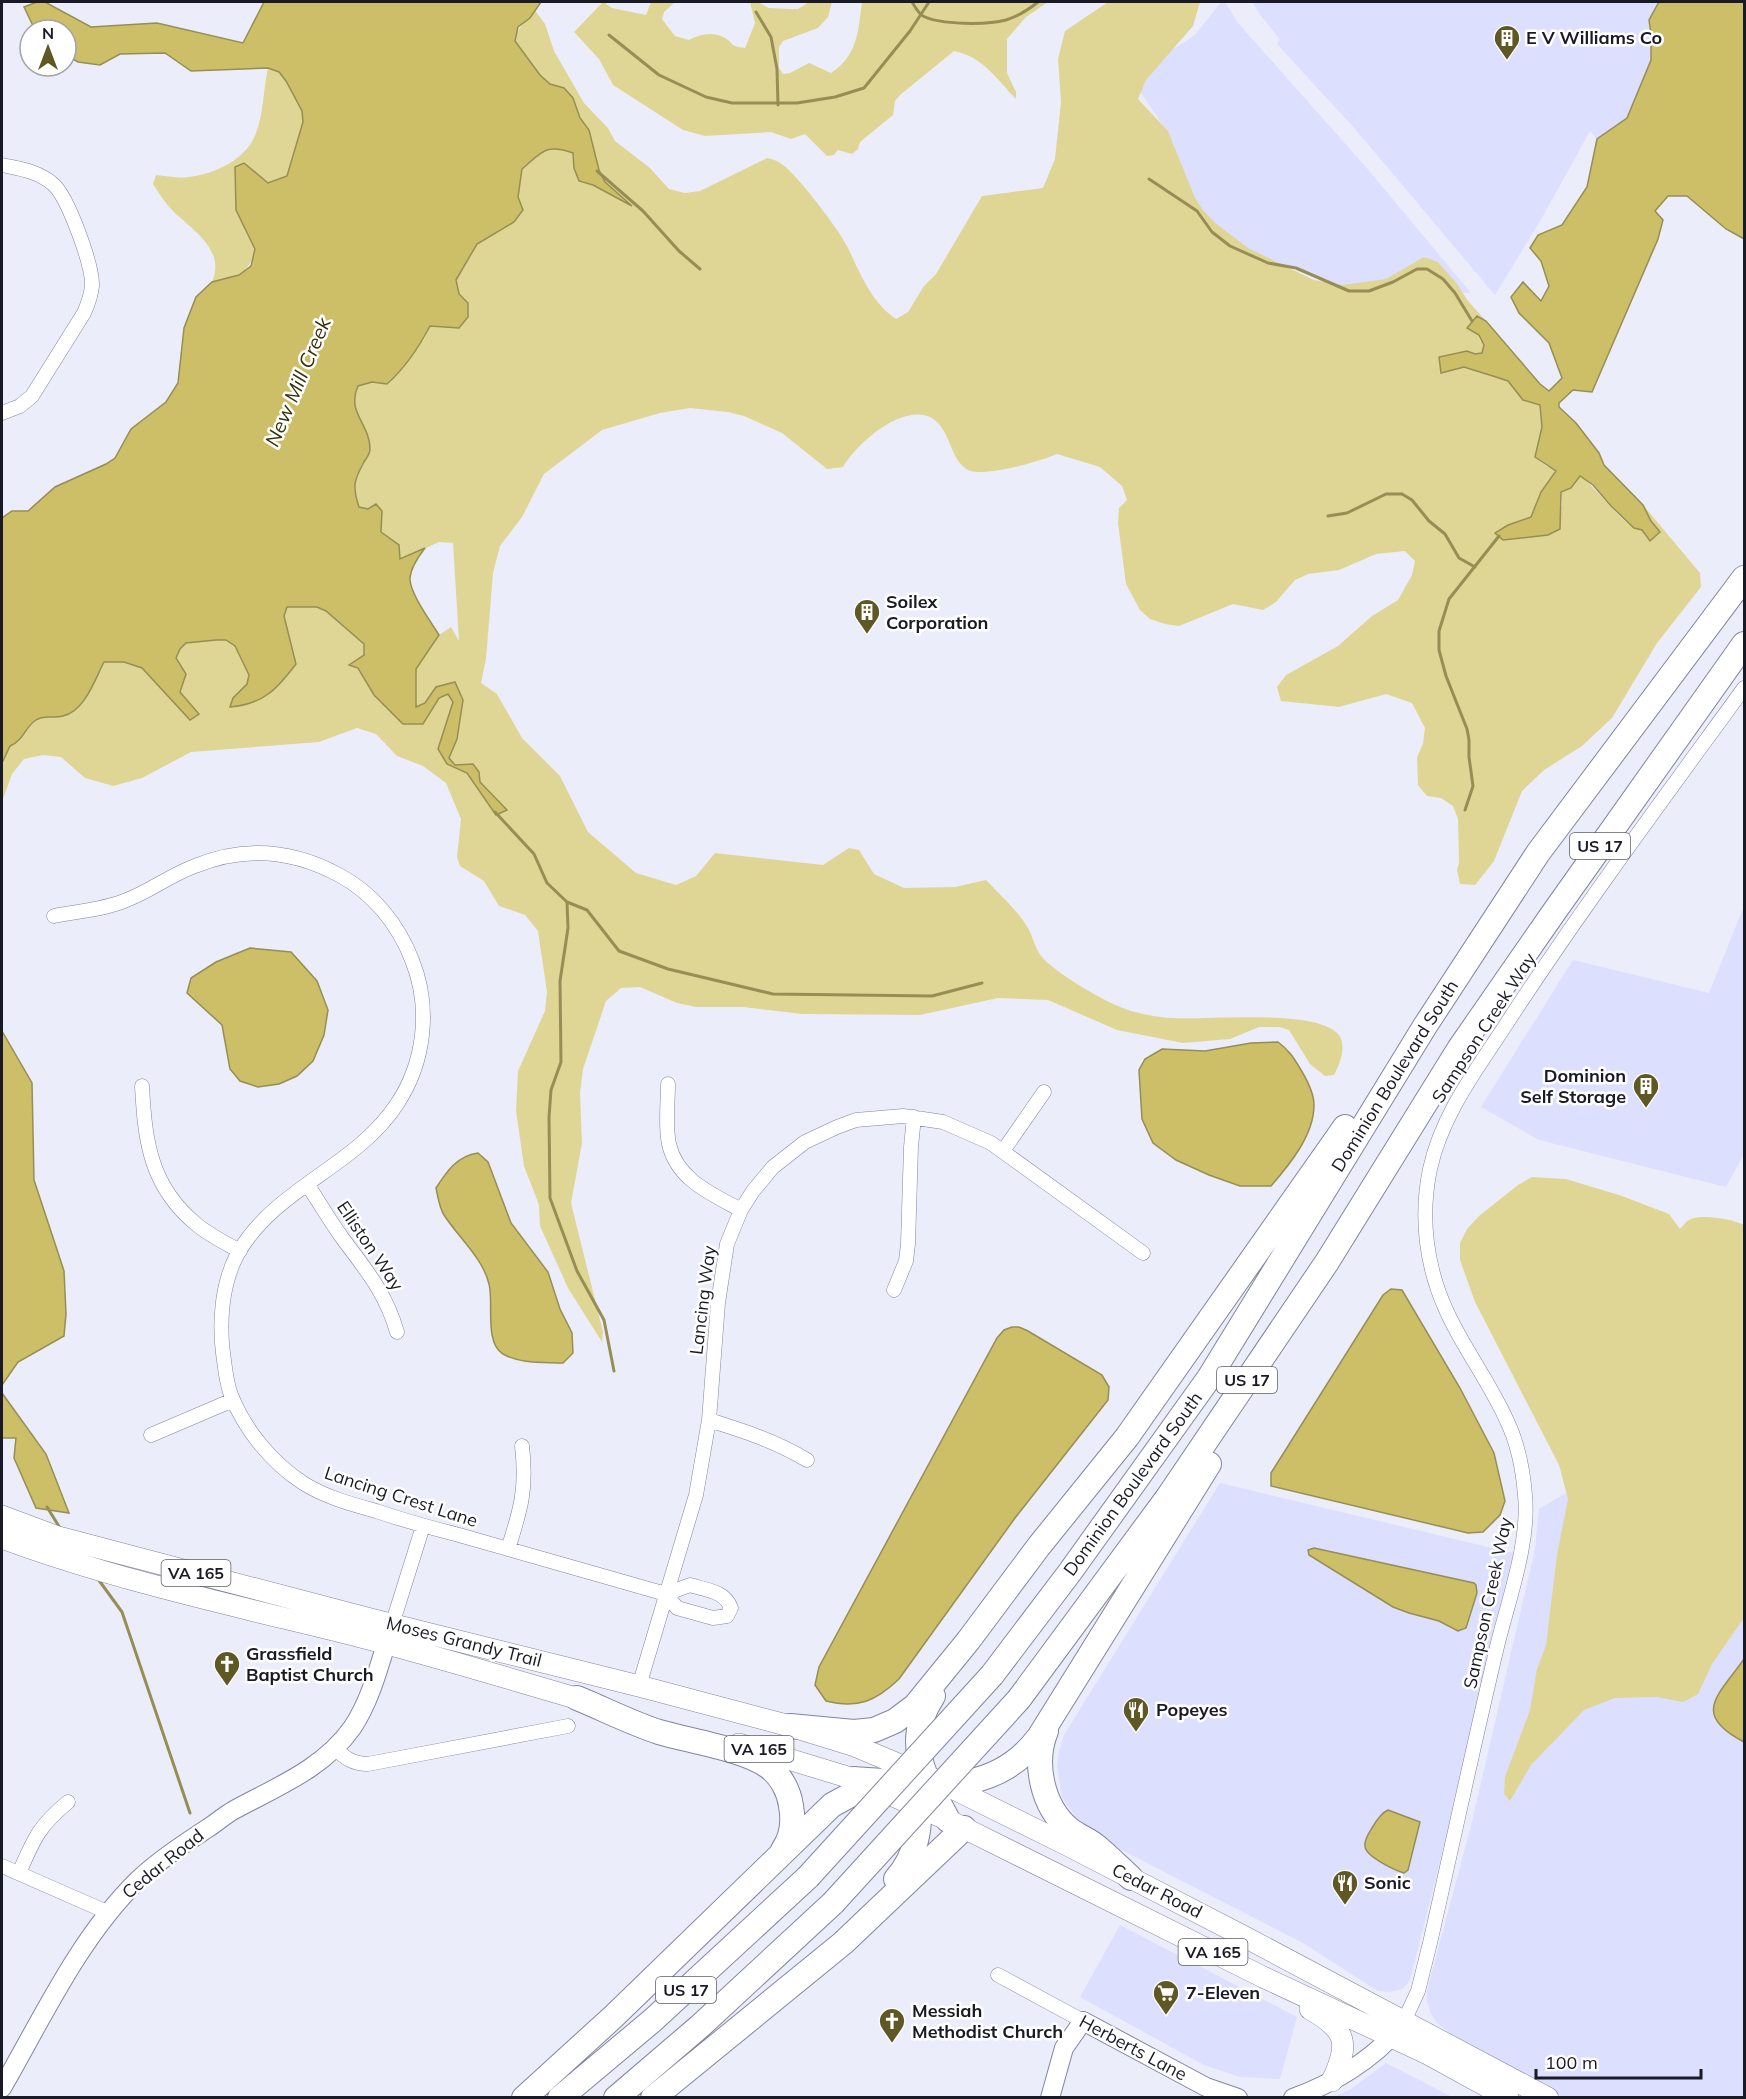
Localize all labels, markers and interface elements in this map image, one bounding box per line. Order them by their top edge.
north arrow [18,18,78,78]
text: N [42,23,54,43]
building icon: E V Williams Co [1492,23,1522,61]
place label: E V Williams Co [1526,26,1662,49]
water label: New Mill Creek [259,313,336,450]
place label: Soilex Corporation [886,590,988,634]
building icon: Soilex Corporation [852,597,882,635]
road number: US 17 [1570,833,1630,859]
street label: Sampson Creek Way [1426,948,1541,1107]
street label: Dominion Boulevard South [1326,976,1463,1176]
place label: Dominion Self Storage [1520,1064,1626,1108]
building icon: Dominion Self Storage [1631,1071,1661,1109]
street label: Elliston Way [332,1196,409,1295]
street label: Lancing Way [684,1244,721,1356]
road number: US 17 [1217,1367,1277,1393]
street label: Dominion Boulevard South [1058,1387,1207,1580]
street label: Lancing Crest Lane [322,1461,481,1532]
street label: Sampson Creek Way [1458,1515,1517,1691]
road number: VA 165 [162,1560,230,1586]
street label: Moses Grandy Trail [384,1611,544,1672]
place label: Grassfield Baptist Church [246,1642,374,1686]
church icon: Grassfield Baptist Church [212,1649,242,1687]
restaurant icon: Popeyes [1121,1695,1151,1733]
place label: Popeyes [1156,1698,1228,1721]
road number: VA 165 [724,1736,794,1762]
street label: Cedar Road [117,1824,208,1904]
street label: Cedar Road [1108,1858,1206,1923]
restaurant icon: Sonic [1330,1868,1360,1906]
place label: Sonic [1364,1871,1411,1894]
road number: VA 165 [1178,1939,1248,1965]
road number: US 17 [656,1977,716,2003]
supermarket icon: 7-Eleven [1151,1978,1181,2016]
place label: 7-Eleven [1186,1981,1260,2004]
place label: Messiah Methodist Church [912,1999,1063,2043]
church icon: Messiah Methodist Church [877,2006,907,2044]
street label: Herberts Lane [1075,2010,1191,2086]
scale bar [1536,2042,1701,2080]
text: 100 m [1545,2051,1598,2074]

